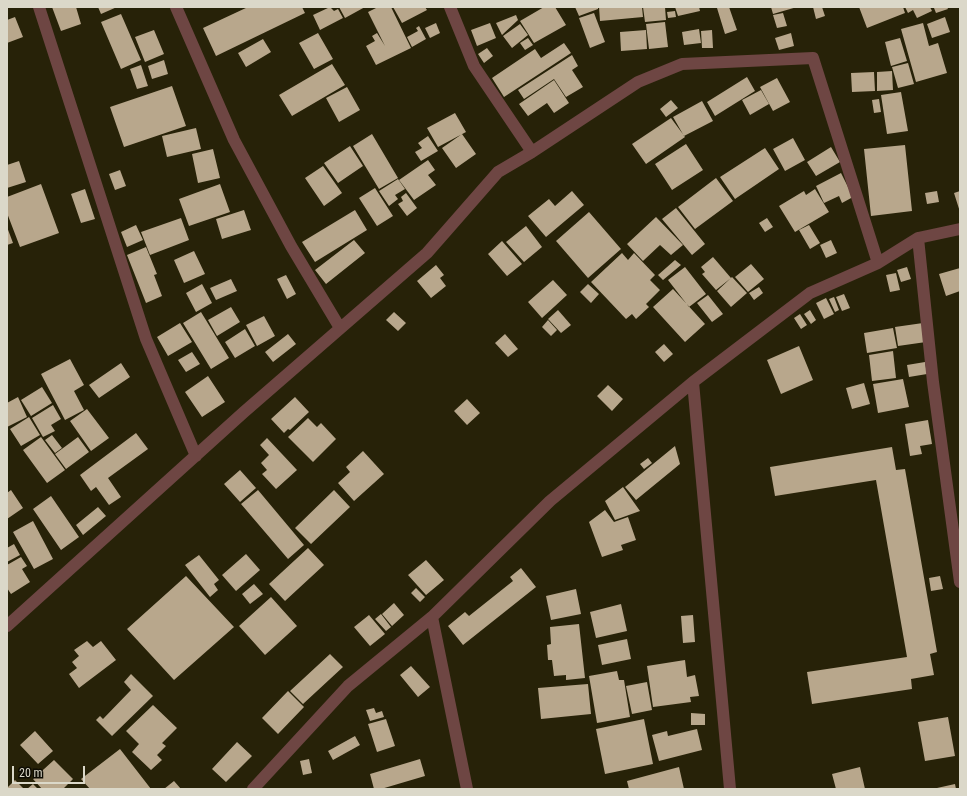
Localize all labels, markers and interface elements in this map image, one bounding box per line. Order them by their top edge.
scale bar [14,758,87,784]
text: 20 m [19,766,43,780]

